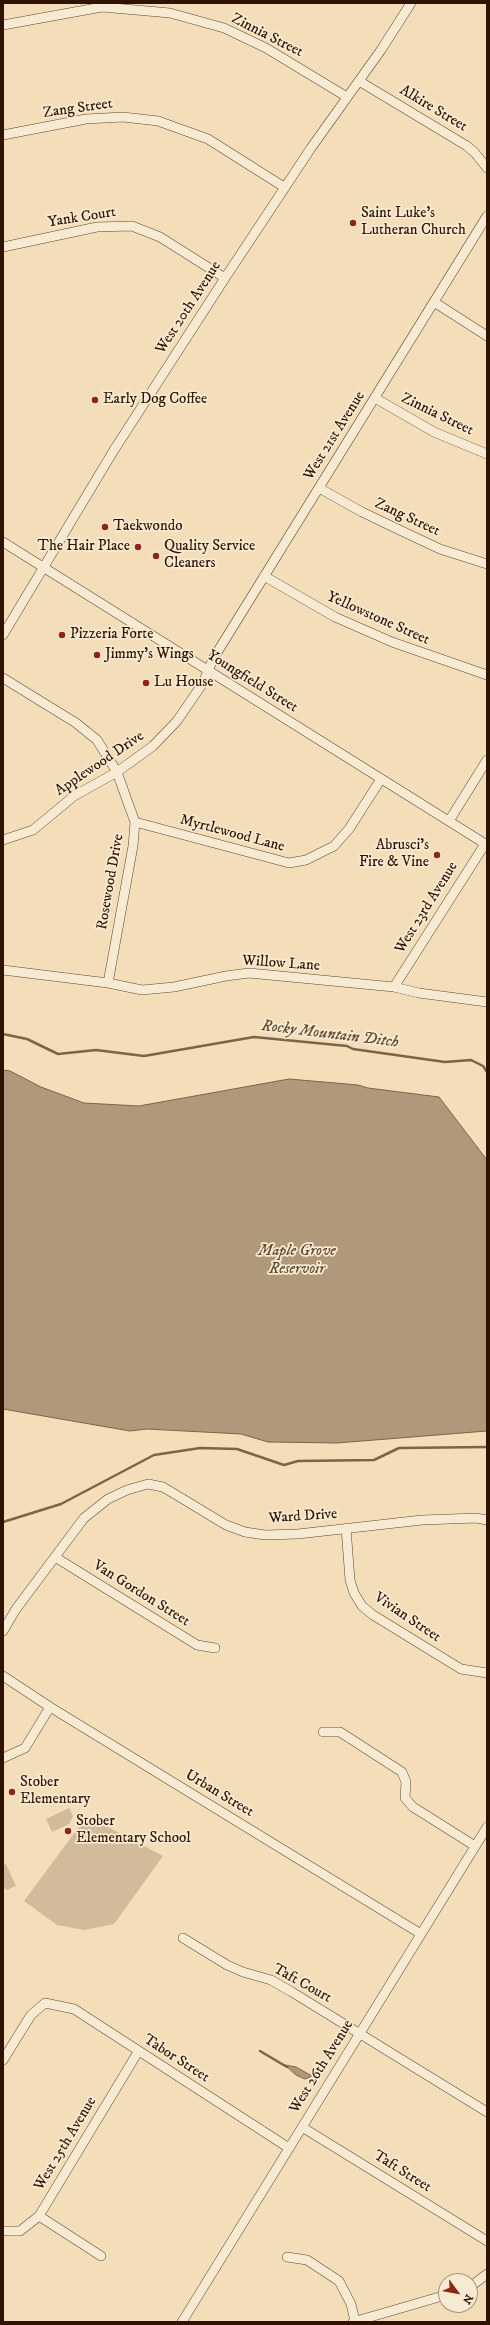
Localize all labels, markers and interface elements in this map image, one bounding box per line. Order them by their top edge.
street label: Zinnia Street [228,10,306,62]
street label: Alkire Street [396,82,470,136]
street label: Zang Street [42,95,114,123]
street label: Yank Court [47,204,117,232]
place label: Saint Luke's Lutheran Church [361,205,466,240]
marker: Saint Luke's Lutheran Church [348,218,358,228]
street label: West 20th Avenue [152,258,226,358]
street label: West 21st Avenue [300,388,370,484]
street label: Zinnia Street [398,390,476,440]
place label: Early Dog Coffee [103,391,207,409]
marker: Early Dog Coffee [90,395,100,405]
street label: Zang Street [372,495,442,541]
place label: Taekwondo [113,518,182,536]
marker: Taekwondo [100,522,110,532]
place label: The Hair Place [38,538,130,556]
place label: Quality Service Cleaners [164,538,255,573]
marker: The Hair Place [133,542,143,552]
marker: Quality Service Cleaners [151,551,161,561]
street label: Yellowstone Street [324,588,432,650]
place label: Pizzeria Forte [70,626,153,644]
marker: Pizzeria Forte [57,630,67,640]
place label: Jimmy's Wings [105,646,194,664]
street label: Youngfield Street [203,647,301,717]
marker: Jimmy's Wings [92,650,102,660]
place label: Lu House [154,674,213,692]
marker: Lu House [141,678,151,688]
street label: Applewood Drive [52,728,148,800]
street label: Myrtlewood Lane [178,811,286,857]
street label: Rosewood Drive [94,833,128,931]
place label: Abrusci's Fire & Vine [359,837,429,872]
marker: Abrusci's Fire & Vine [432,850,442,860]
street label: West 23rd Avenue [392,859,462,957]
street label: Willow Lane [242,952,320,976]
water label: Rocky Mountain Ditch [260,1017,400,1053]
water label: Maple Grove Reservoir [258,1242,336,1280]
street label: Ward Drive [268,1506,338,1528]
street label: Van Gordon Street [89,1557,193,1631]
street label: Vivian Street [370,1589,444,1647]
street label: Urban Street [181,1767,257,1821]
place label: Stober Elementary [20,1774,90,1809]
marker: Stober Elementary [7,1787,17,1797]
place label: Stober Elementary School [76,1813,191,1848]
marker: Stober Elementary School [63,1826,73,1836]
street label: Taft Court [270,1961,334,2007]
street label: West 26th Avenue [286,2017,358,2117]
street label: Tabor Street [140,2031,212,2087]
street label: West 25th Avenue [31,2094,101,2194]
street label: Taft Street [370,2147,434,2197]
north arrow [438,2273,478,2313]
text: N [459,2291,476,2306]

